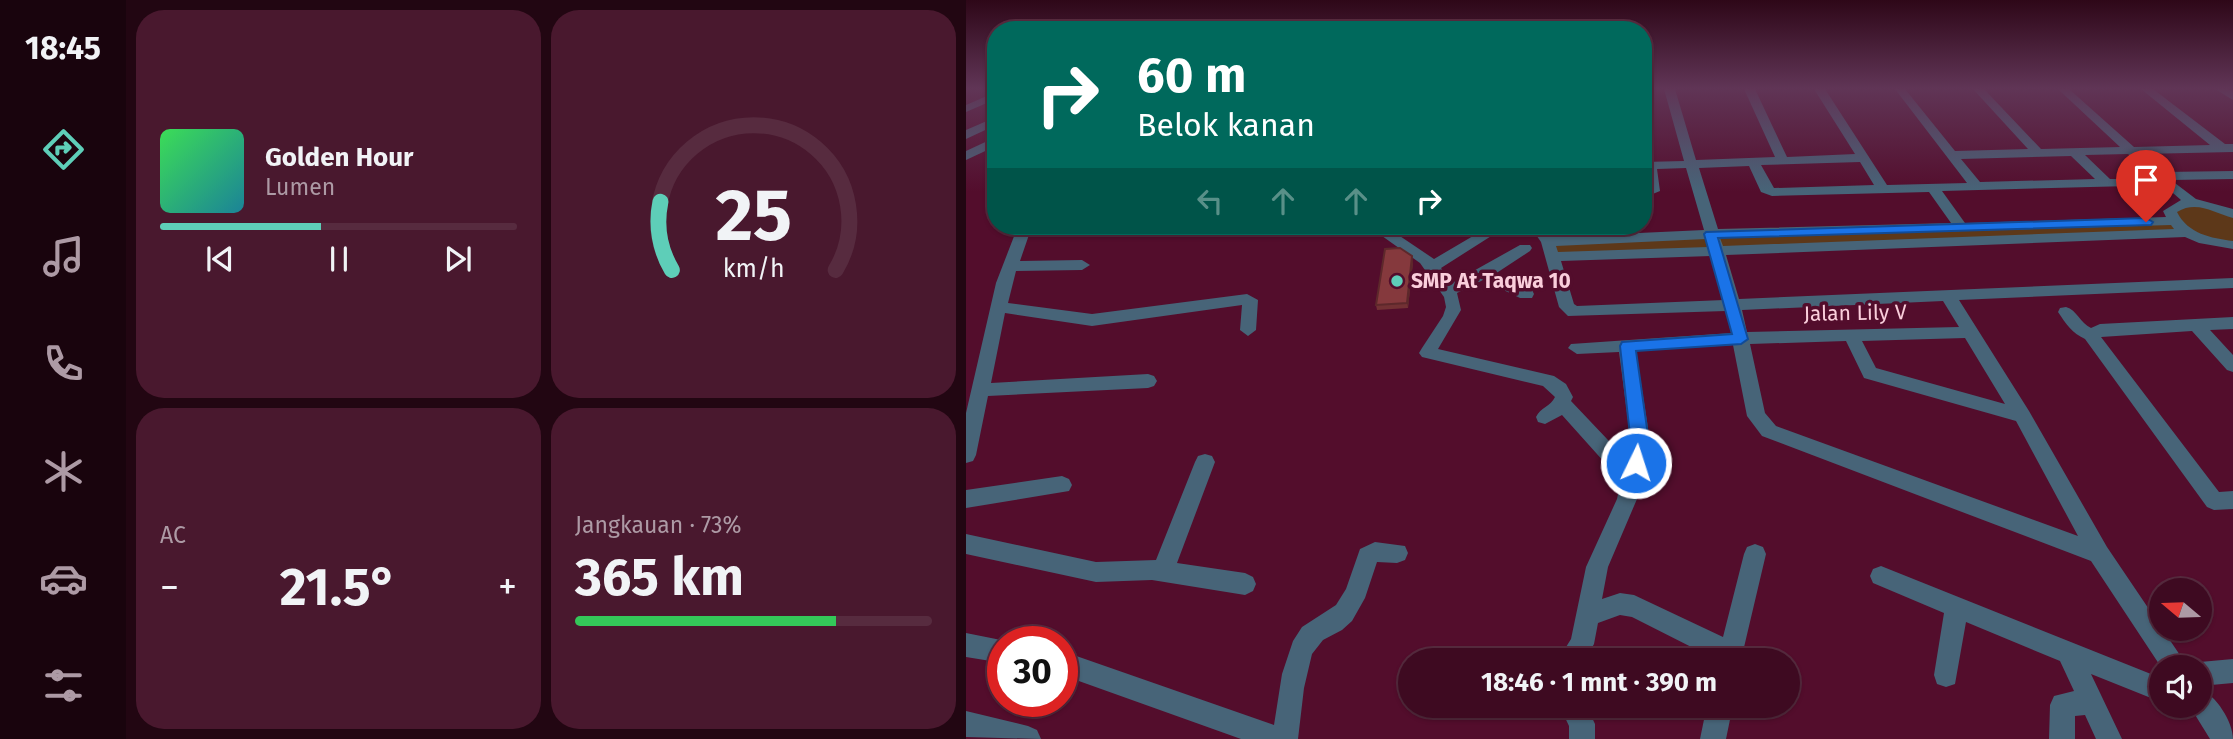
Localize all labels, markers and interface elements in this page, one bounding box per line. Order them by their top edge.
text: 18:45 [25,29,101,67]
text: 60 m [1137,46,1246,105]
icon: right [1022,49,1113,140]
text: Belok kanan [1137,106,1315,144]
icon: directions [39,125,88,174]
text: Golden Hour [265,142,413,173]
pin [2116,150,2176,222]
icon: arrive [2127,161,2165,199]
text: 25 [715,172,792,259]
text: Lumen [265,173,335,201]
icon: left [1191,182,1229,220]
icon: ahead [1264,182,1302,220]
icon: ahead [1337,182,1375,220]
icon: right [1410,182,1448,220]
icon: music [39,232,88,281]
icon: previous [201,240,239,278]
icon: pause [320,240,358,278]
icon: next [439,240,477,278]
text: km/h [723,254,784,284]
place label: SMP At Taqwa 10 [1411,268,1571,294]
marker: SMP At Taqwa 10 [1389,273,1405,289]
street label: Jalan Lily V [1803,299,1907,327]
icon: phone [39,339,88,388]
position arrow [1599,426,1673,500]
icon: climate [39,447,88,496]
text: Jangkauan · 73% [575,511,741,539]
text: AC [160,521,186,549]
text: 365 km [575,546,744,609]
icon: car [39,554,88,603]
text: 21.5° [280,556,397,619]
text: − [160,564,179,610]
text: + [498,564,517,610]
north arrow [2149,578,2212,640]
map controls [2149,578,2212,718]
speed limit sign: 30 [987,626,1078,717]
button: sound [2149,655,2212,718]
icon: filters [39,661,88,710]
text: 18:46 · 1 mnt · 390 m [1481,667,1717,698]

